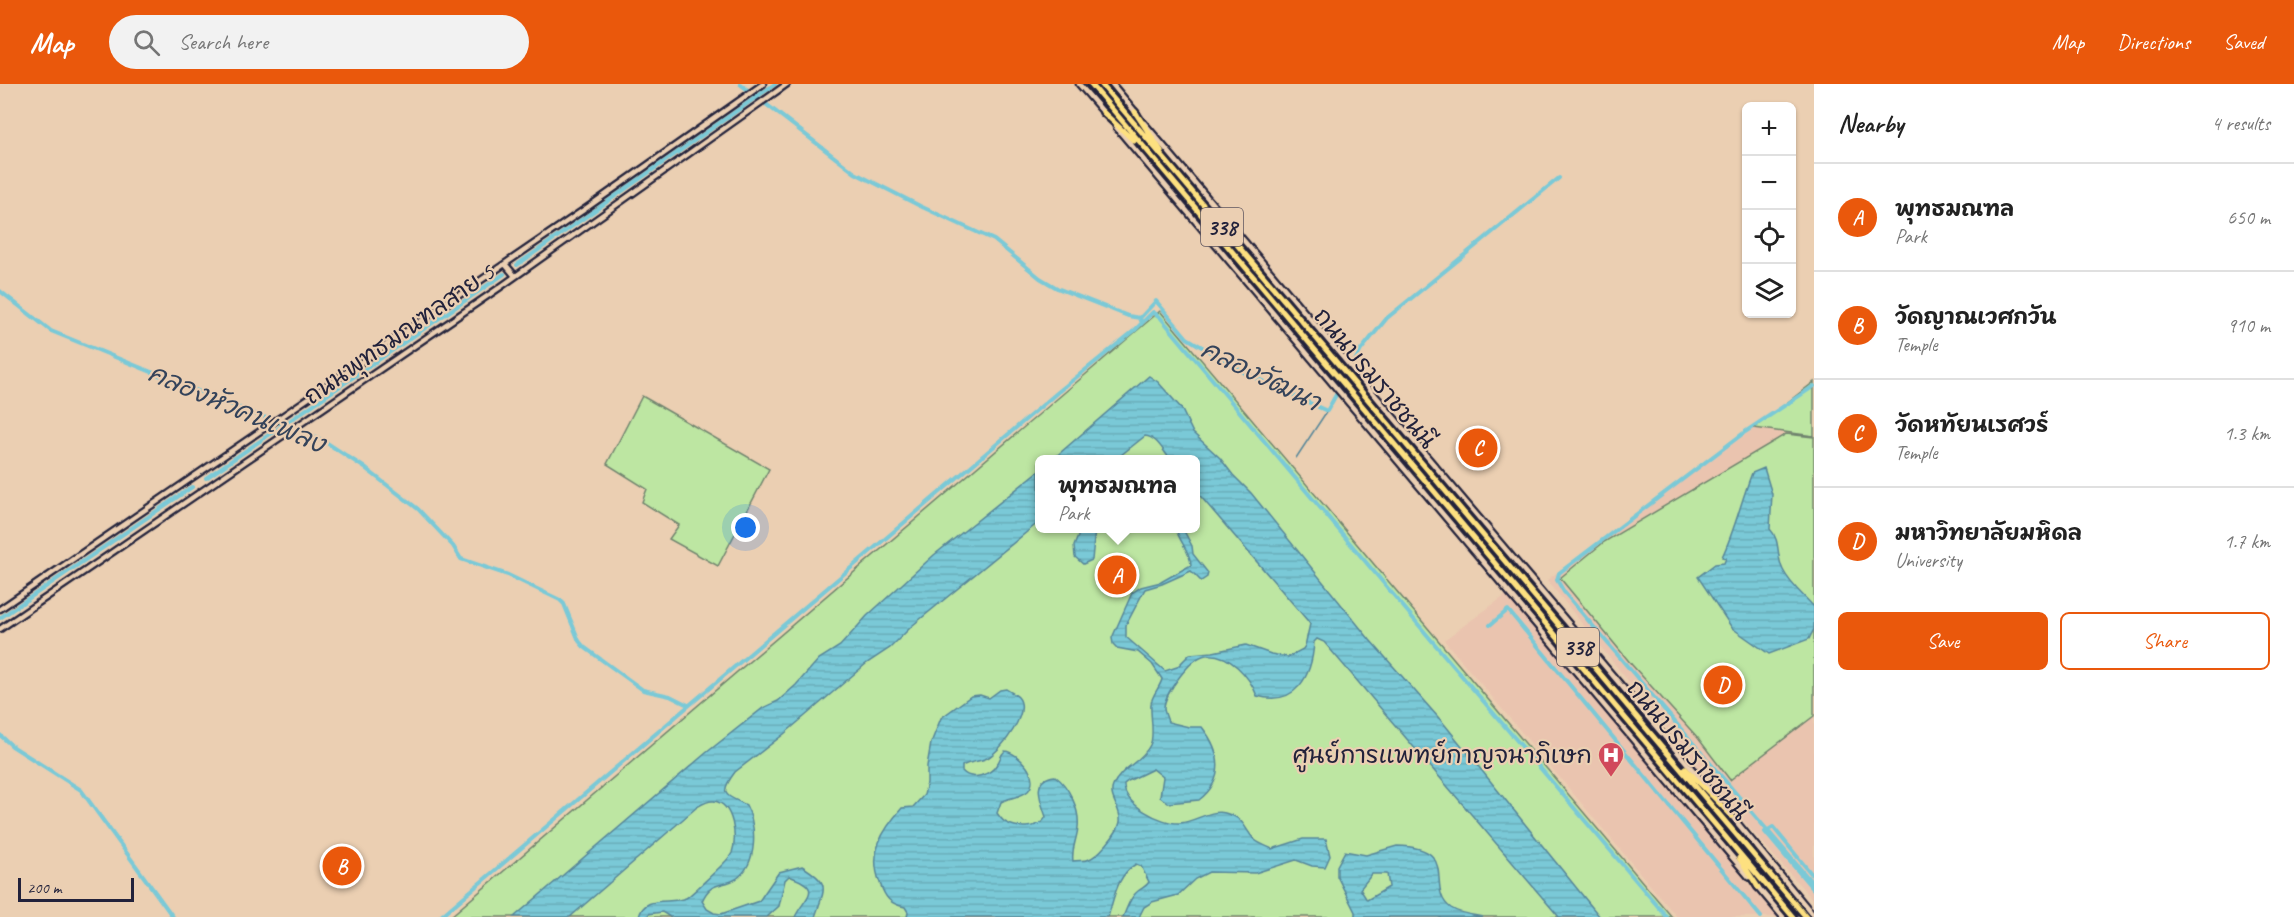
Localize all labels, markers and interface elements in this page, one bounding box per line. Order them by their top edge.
search box [109,15,529,69]
text: Map [30,25,73,60]
icon: search [130,26,163,59]
text: Search here [178,28,268,56]
text: Map [2052,29,2084,55]
text: Directions [2117,29,2190,55]
text: Saved [2223,29,2264,55]
map controls [1742,102,1796,318]
button: + [1742,102,1796,156]
text: Nearby [1838,107,1903,140]
text: 4 results [2211,111,2270,136]
button: − [1742,156,1796,210]
text: พุทธมณฑล [1895,195,2014,223]
text: A [1852,205,1863,230]
text: 650 m [2227,205,2270,230]
road number: 338 [1201,208,1243,246]
button: locate [1742,210,1796,264]
text: Park [1895,224,1927,249]
street label: ถนนพุทธมณฑลสาย 5 [298,256,503,414]
button: layers [1742,264,1796,318]
street label: ถนนบรมราชชนนี [1307,301,1443,455]
text: วัดญาณเวศกวัน [1895,303,2057,331]
text: B [1852,313,1863,338]
text: 910 m [2227,313,2270,338]
water label: คลองวัฒนา [1196,332,1327,419]
text: Temple [1895,332,1938,357]
water label: คลองหัวคนเพลง [143,356,332,461]
text: วัดหทัยนเรศวร์ [1895,411,2048,439]
text: C [1853,421,1862,446]
text: 1.3 km [2224,421,2270,446]
pin: C [1458,426,1498,470]
text: Temple [1895,440,1938,465]
popup [1035,455,1200,533]
text: พุทธมณฑล [1058,472,1177,500]
text: Park [1058,501,1090,526]
your location [731,513,760,542]
text: มหาวิทยาลัยมหิดล [1895,519,2082,547]
text: D [1852,529,1863,554]
text: 1.7 km [2224,529,2270,554]
text: University [1895,548,1962,573]
pin: A [1098,552,1136,598]
button: Save [1838,612,2048,670]
button: Share [2060,612,2270,670]
road number: 338 [1557,628,1599,666]
pin: D [1704,662,1742,708]
street label: ถนนบรมราชชนนี [1620,673,1756,827]
place label: ศูนย์การแพทย์กาญจนาภิเษก [1292,739,1592,773]
hospital icon: ศูนย์การแพทย์กาญจนาภิเษก [1596,740,1626,778]
pin: B [322,844,362,888]
scale bar [18,875,134,902]
text: 200 m [27,878,61,898]

